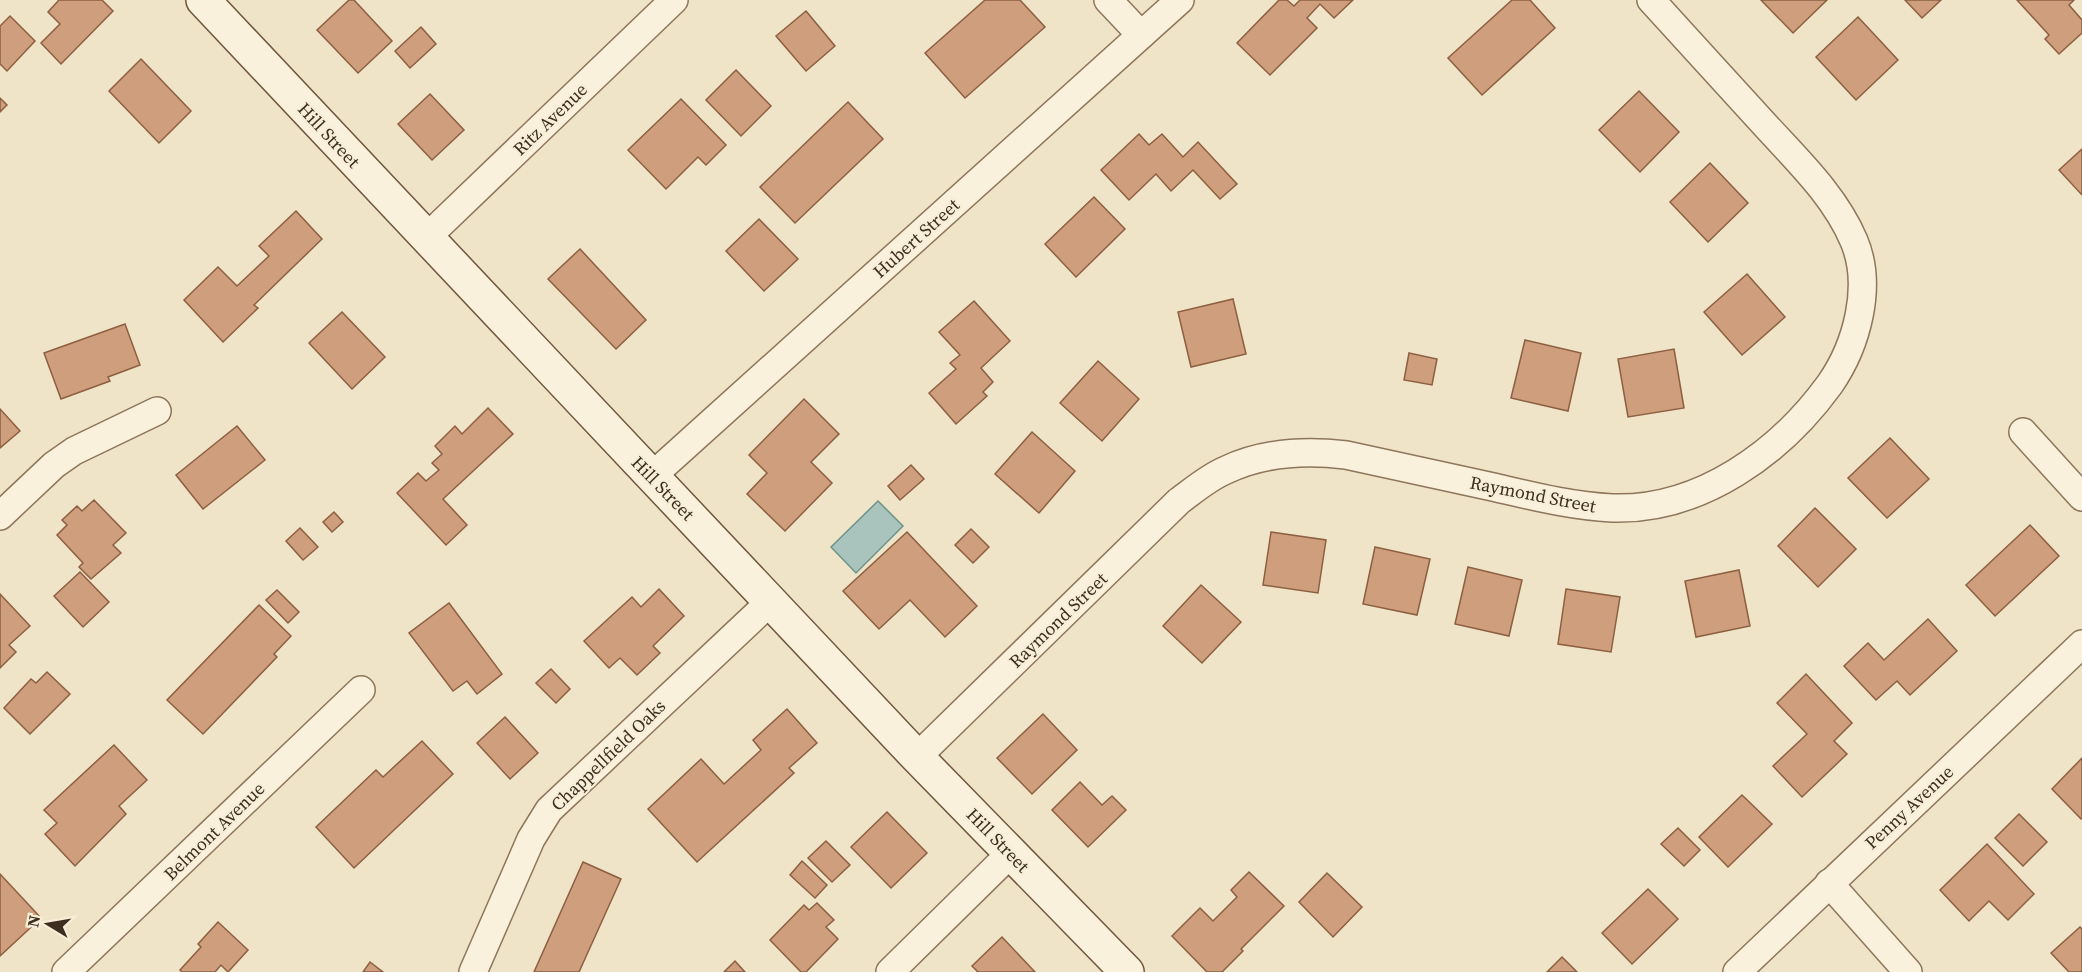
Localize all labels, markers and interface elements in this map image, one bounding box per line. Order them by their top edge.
street label: Ritz Avenue [507,77,593,161]
street label: Hill Street [292,97,366,173]
street label: Hubert Street [867,192,965,284]
street label: Hill Street [626,450,700,526]
street label: Raymond Street [1468,470,1598,518]
street label: Raymond Street [1003,566,1113,673]
street label: Chappellfield Oaks [545,694,671,816]
street label: Penny Avenue [1859,759,1959,855]
street label: Belmont Avenue [158,776,270,886]
street label: Hill Street [961,802,1035,878]
north arrow [18,894,78,954]
text: N [21,913,45,929]

